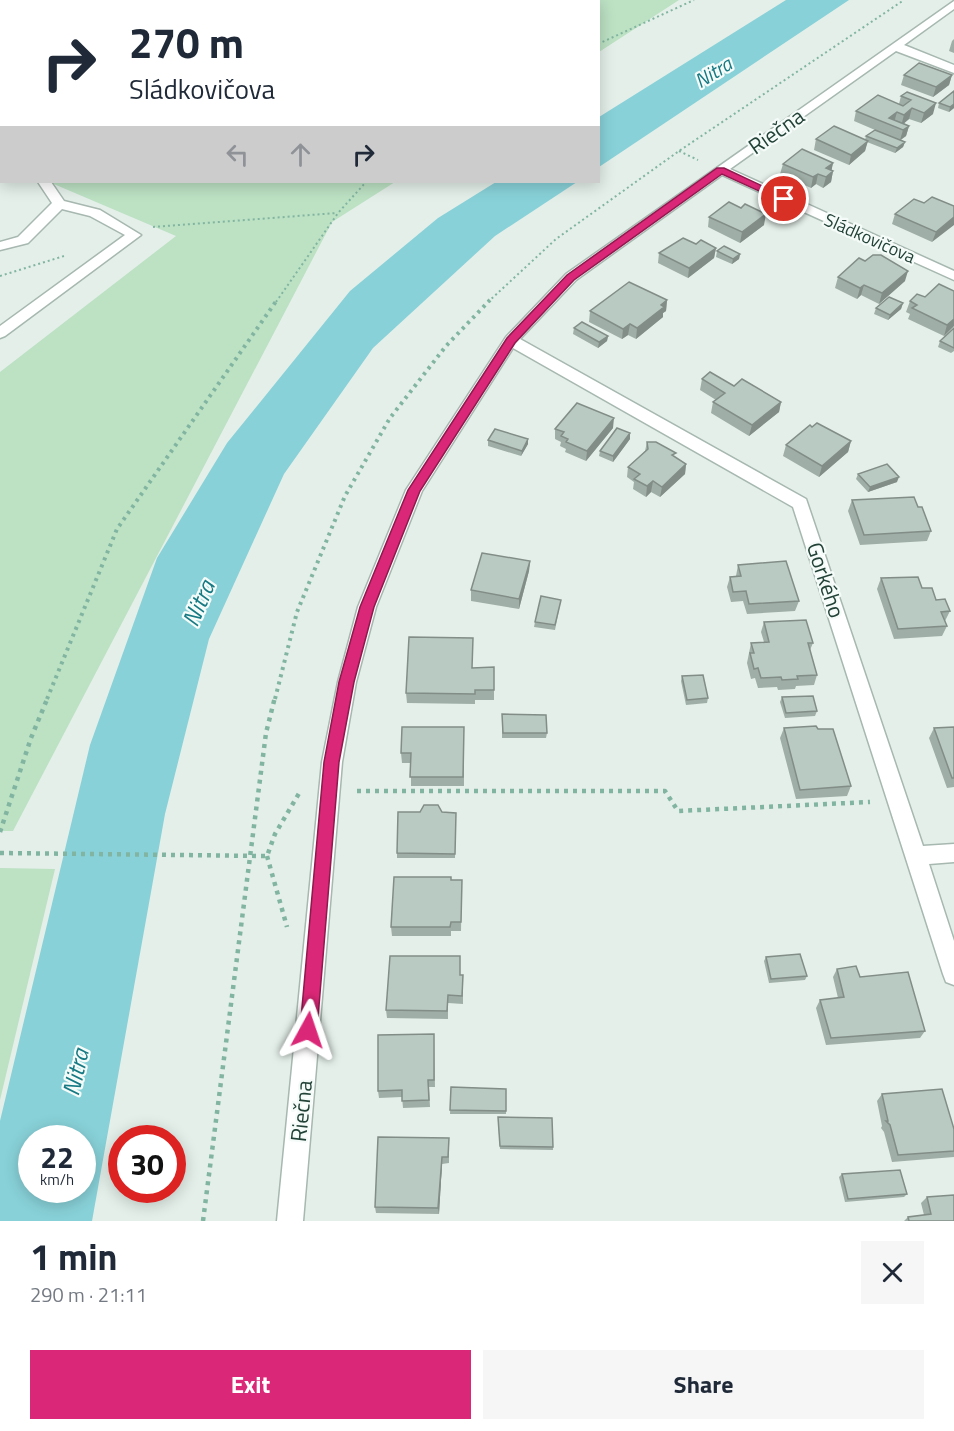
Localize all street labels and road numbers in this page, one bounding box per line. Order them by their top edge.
street label: Riečna [741,99,811,163]
street label: Sládkovičova [820,206,920,270]
street label: Gorkého [798,538,854,622]
street label: Riečna [281,1078,321,1144]

